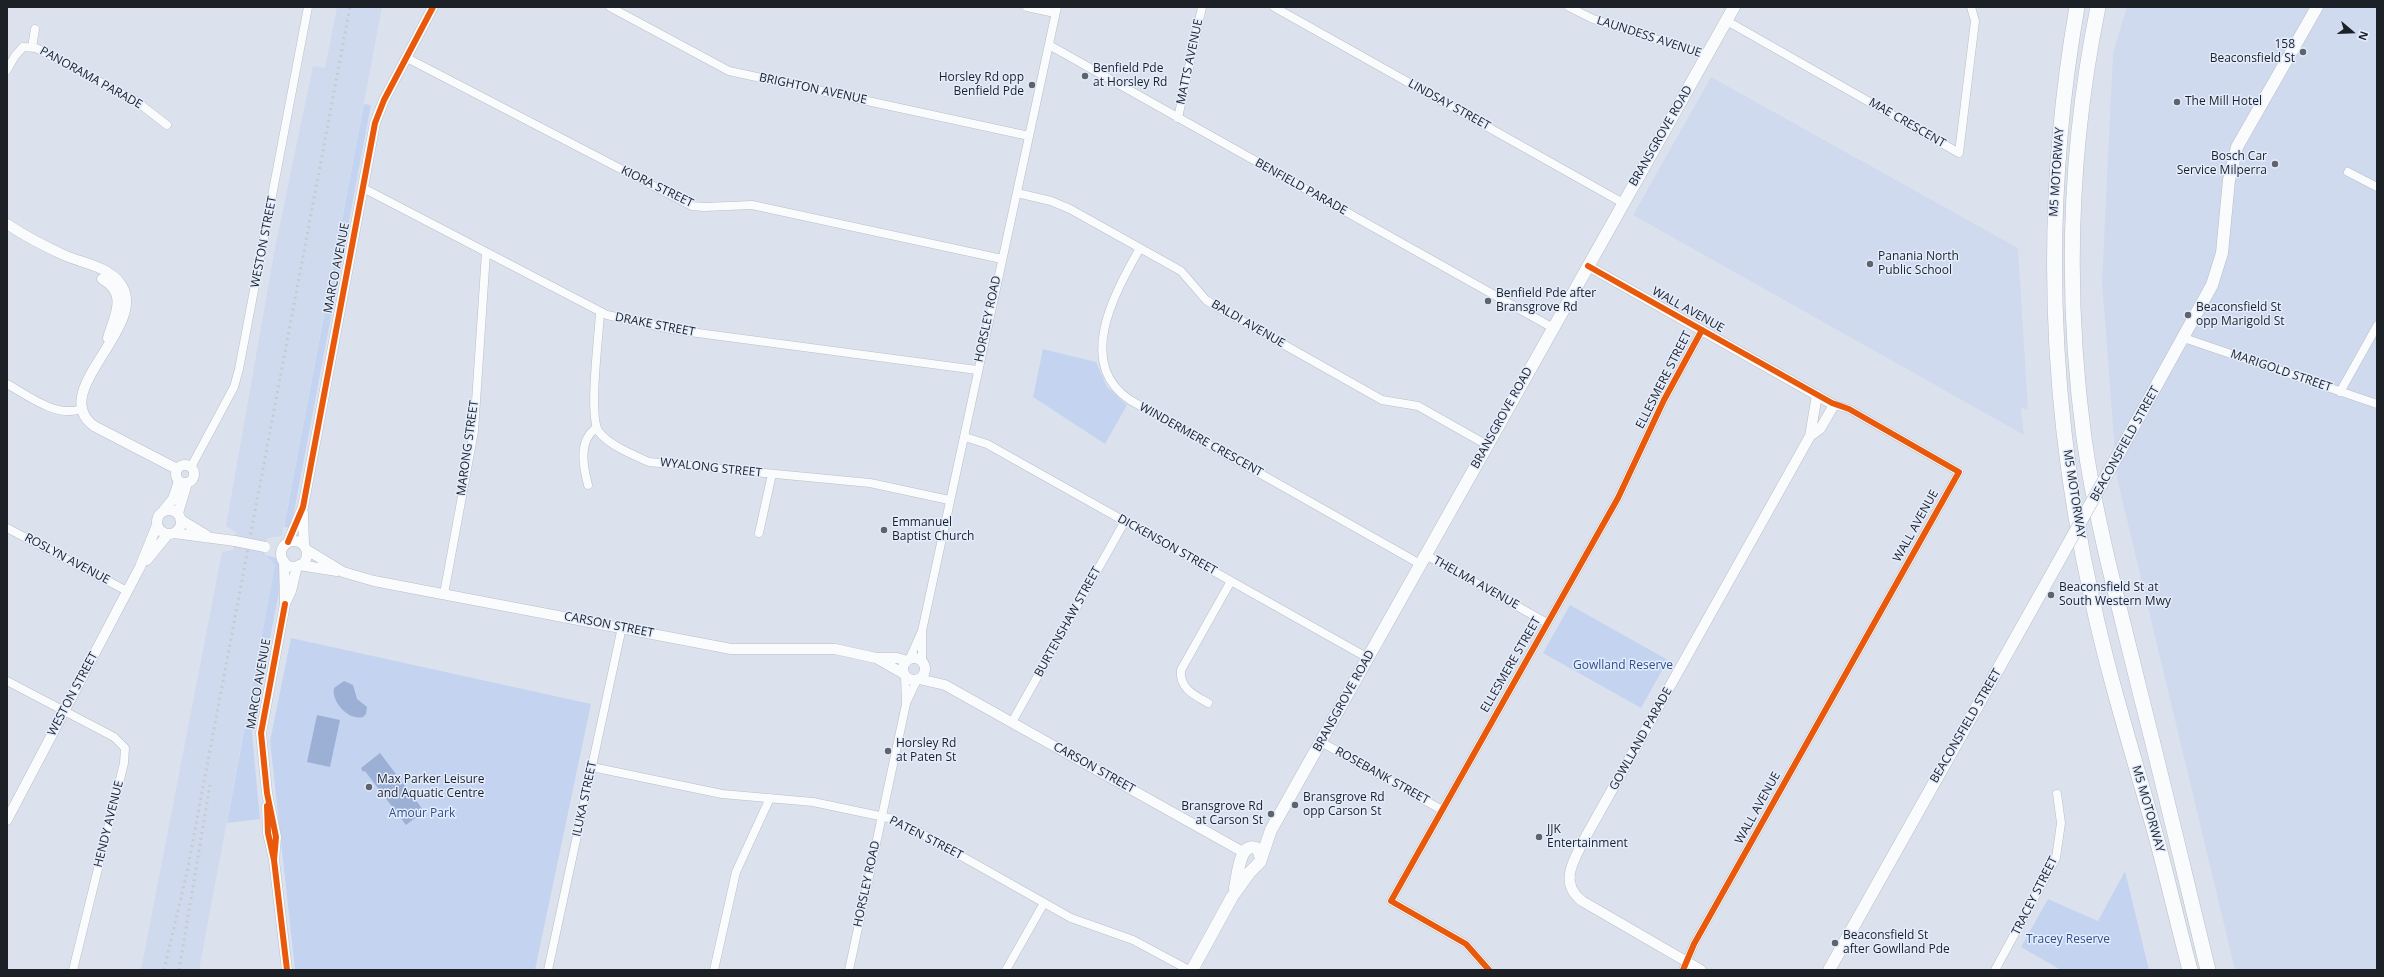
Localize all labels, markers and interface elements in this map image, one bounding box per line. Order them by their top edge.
north arrow [2332,12,2372,52]
street label: LAUNDESS AVENUE [1595,13,1703,61]
street label: MATTS AVENUE [1174,18,1206,106]
text: N [2355,29,2372,43]
place label: 158 Beaconsfield St [2210,38,2295,66]
street label: PANORAMA PARADE [37,44,145,112]
marker: 158 Beaconsfield St [2298,47,2308,57]
place label: Benfield Pde at Horsley Rd [1093,62,1167,90]
street label: BRIGHTON AVENUE [758,71,868,107]
place label: Horsley Rd opp Benfield Pde [939,71,1024,99]
marker: Benfield Pde at Horsley Rd [1080,71,1090,81]
street label: LINDSAY STREET [1405,76,1493,134]
marker: Horsley Rd opp Benfield Pde [1027,80,1037,90]
street label: BRANSGROVE ROAD [1626,83,1696,189]
street label: MAE CRESCENT [1866,95,1948,151]
place label: The Mill Hotel [2185,95,2262,109]
marker: The Mill Hotel [2172,97,2182,107]
street label: M5 MOTORWAY [2047,127,2067,217]
place label: Bosch Car Service Milperra [2177,150,2267,178]
street label: BENFIELD PARADE [1252,156,1350,218]
marker: Bosch Car Service Milperra [2270,159,2280,169]
street label: KIORA STREET [618,163,696,211]
street label: WESTON STREET [248,195,280,289]
street label: MARCO AVENUE [321,222,353,314]
place label: Panania North Public School [1878,250,1959,278]
marker: Panania North Public School [1865,259,1875,269]
street label: HORSLEY ROAD [972,274,1004,364]
street label: WALL AVENUE [1649,284,1727,336]
place label: Benfield Pde after Bransgrove Rd [1496,287,1596,315]
marker: Benfield Pde after Bransgrove Rd [1483,296,1493,306]
street label: BALDI AVENUE [1209,297,1287,351]
place label: Beaconsfield St opp Marigold St [2196,301,2284,329]
street label: DRAKE STREET [614,310,696,340]
marker: Beaconsfield St opp Marigold St [2183,310,2193,320]
street label: ELLESMERE STREET [1633,329,1695,431]
street label: MARIGOLD STREET [2229,347,2333,395]
street label: BRANSGROVE ROAD [1468,365,1536,471]
street label: BEACONSFIELD STREET [2087,384,2163,504]
street label: MARONG STREET [454,399,482,497]
street label: WINDERMERE CRESCENT [1137,400,1265,480]
street label: M5 MOTORWAY [2060,449,2088,539]
street label: WYALONG STREET [659,455,763,481]
street label: WALL AVENUE [1890,487,1942,565]
street label: DICKENSON STREET [1115,512,1219,578]
place label: Emmanuel Baptist Church [892,516,974,544]
marker: Emmanuel Baptist Church [879,525,889,535]
street label: ROSLYN AVENUE [22,531,112,587]
street label: THELMA AVENUE [1431,553,1521,613]
street label: BURTENSHAW STREET [1032,564,1104,680]
place label: Beaconsfield St at South Western Mwy [2059,581,2171,609]
marker: Beaconsfield St at South Western Mwy [2046,590,2056,600]
street label: CARSON STREET [563,609,655,641]
street label: ELLESMERE STREET [1478,615,1544,715]
street label: MARCO AVENUE [244,638,274,730]
street label: BRANSGROVE ROAD [1310,648,1378,754]
street label: WESTON STREET [45,650,101,738]
park label: Gowlland Reserve [1573,659,1673,673]
street label: BEACONSFIELD STREET [1927,666,2005,786]
street label: GOWLLAND PARADE [1607,685,1675,793]
place label: Horsley Rd at Paten St [896,737,956,765]
street label: CARSON STREET [1051,740,1137,796]
street label: ROSEBANK STREET [1332,744,1432,808]
marker: Horsley Rd at Paten St [883,746,893,756]
street label: ILUKA STREET [570,760,600,838]
street label: M5 MOTORWAY [2129,764,2167,854]
street label: WALL AVENUE [1732,769,1784,847]
place label: Max Parker Leisure and Aquatic Centre [377,773,484,801]
street label: HENDY AVENUE [91,779,127,869]
marker: Max Parker Leisure and Aquatic Centre [364,782,374,792]
place label: Bransgrove Rd opp Carson St [1303,791,1385,819]
place label: Bransgrove Rd at Carson St [1181,800,1263,828]
marker: Bransgrove Rd opp Carson St [1290,800,1300,810]
park label: Amour Park [389,807,455,821]
marker: Bransgrove Rd at Carson St [1266,809,1276,819]
street label: PATEN STREET [887,813,965,863]
place label: JJK Entertainment [1547,823,1628,851]
marker: JJK Entertainment [1534,832,1544,842]
street label: HORSLEY ROAD [851,839,883,929]
street label: TRACEY STREET [2009,854,2061,938]
place label: Beaconsfield St after Gowlland Pde [1843,929,1950,957]
park label: Tracey Reserve [2026,933,2110,947]
marker: Beaconsfield St after Gowlland Pde [1830,938,1840,948]

